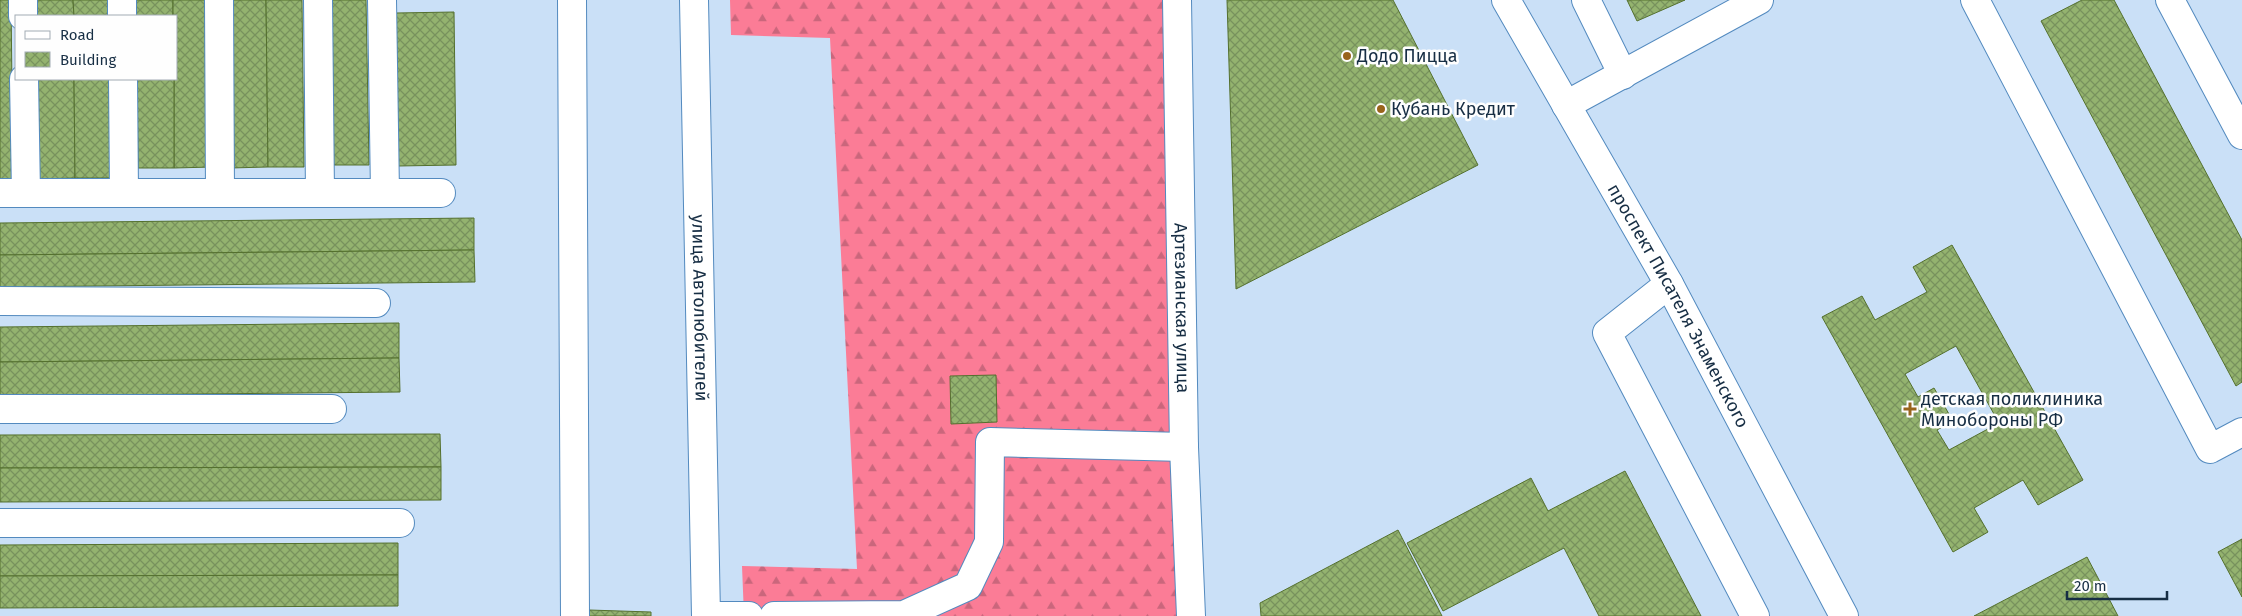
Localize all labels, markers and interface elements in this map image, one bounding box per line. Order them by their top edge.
legend [15,15,178,80]
text: Road [60,26,95,44]
place label: Додо Пицца [1356,45,1457,67]
marker: Додо Пицца [1341,50,1353,62]
text: Building [60,51,116,69]
place label: Кубань Кредит [1391,98,1516,120]
marker: Кубань Кредит [1375,103,1387,115]
street label: проспект Писателя Знаменского [1603,180,1754,432]
street label: улица Автолюбителей [687,214,713,402]
street label: Артезианская улица [1169,223,1194,393]
place label: детская поликлиника Минобороны РФ [1921,388,2103,431]
marker: детская поликлиника Минобороны РФ [1903,402,1917,416]
scale bar [2067,568,2167,600]
text: 20 m [2074,577,2107,595]

